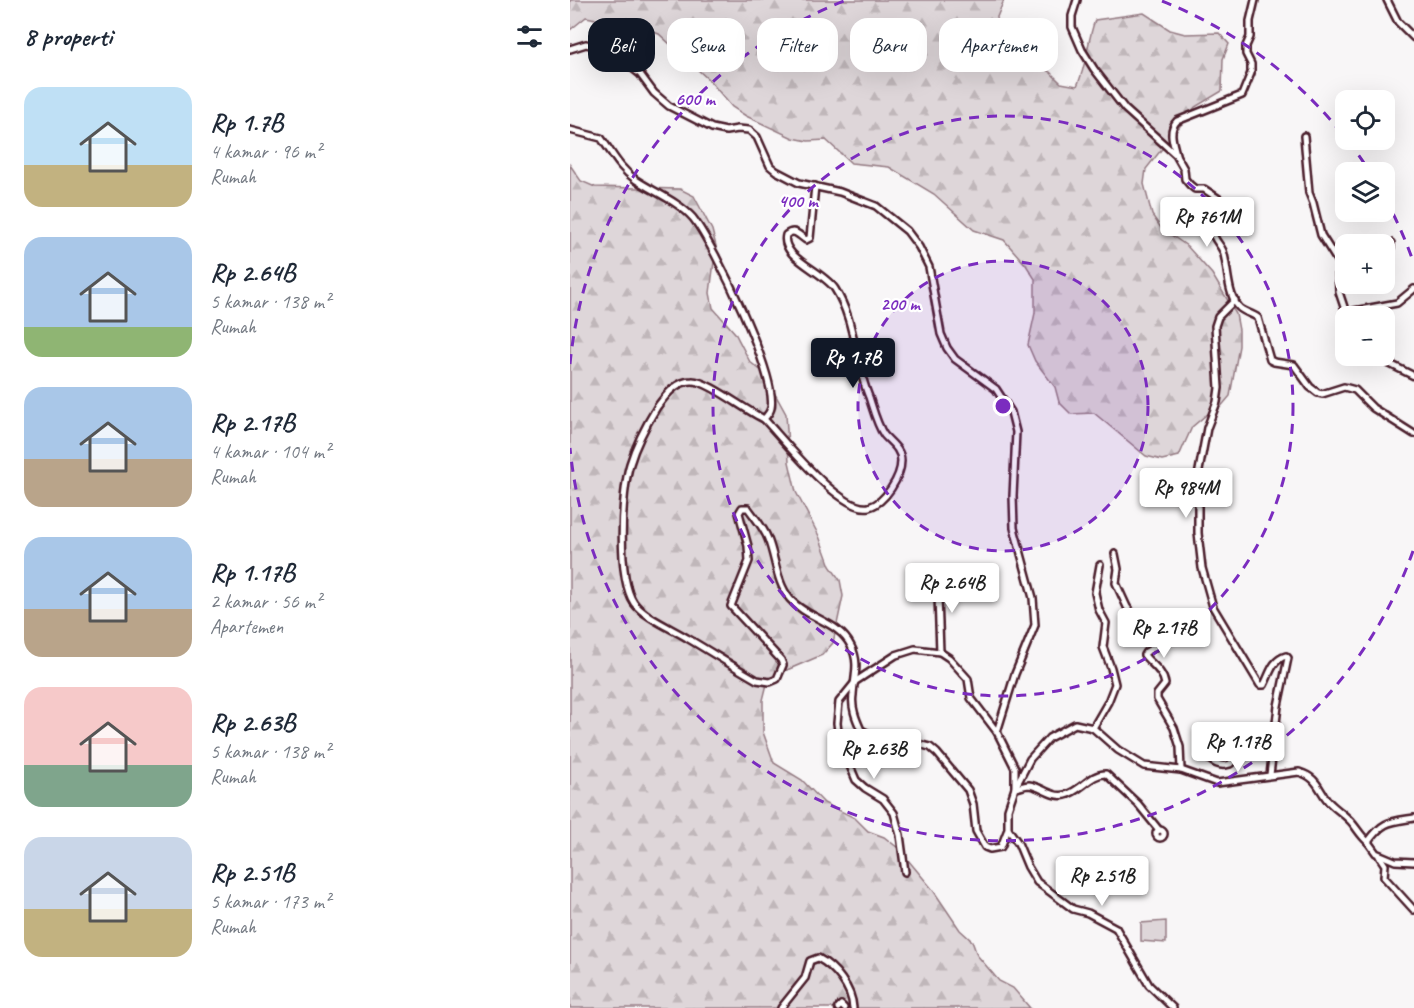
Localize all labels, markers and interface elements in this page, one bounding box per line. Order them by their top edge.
chip: Beli [588,18,655,72]
chip: Sewa [667,18,745,72]
chip: Filter [757,18,838,72]
chip: Baru [850,18,927,72]
chip: Apartemen [939,18,1058,72]
text: 8 properti [24,20,112,53]
icon: filters [513,20,546,53]
text: 600 m [675,88,716,110]
map controls [1335,90,1395,366]
button: locate [1335,90,1395,150]
text: Rp 1.7B [210,106,283,139]
icon: home [72,111,144,183]
text: 4 kamar · 96 m² [210,139,321,164]
button: layers [1335,162,1395,222]
text: Rumah [210,164,256,189]
text: 400 m [779,190,819,212]
pin: Rp 761M [1152,197,1262,248]
text: Rp 761M [1174,204,1240,229]
button: + [1335,234,1395,294]
text: Rp 2.64B [210,256,295,289]
icon: home [72,261,144,333]
text: 5 kamar · 138 m² [210,289,330,314]
text: 200 m [881,293,921,315]
button: − [1335,306,1395,366]
text: Rumah [210,314,256,339]
pin: Rp 1.7B [798,338,908,389]
text: Rp 1.7B [825,345,881,370]
centre of rings [993,396,1013,416]
text: Rp 2.17B [210,406,295,439]
icon: home [72,411,144,483]
text: 4 kamar · 104 m² [210,439,330,464]
text: Rumah [210,464,256,489]
pin: Rp 984M [1131,468,1241,519]
text: Rp 984M [1153,475,1219,500]
text: Rp 1.17B [210,556,295,589]
icon: home [72,561,144,633]
pin: Rp 2.64B [890,563,1014,614]
text: Rp 2.64B [919,570,985,595]
text: 2 kamar · 56 m² [210,589,321,614]
pin: Rp 2.17B [1102,608,1226,659]
text: Apartemen [210,614,283,639]
text: Rp 2.17B [1131,615,1197,640]
text: Rp 2.63B [210,706,295,739]
icon: home [72,711,144,783]
pin: Rp 1.17B [1176,722,1300,773]
pin: Rp 2.63B [812,729,936,780]
text: Rp 1.17B [1205,729,1271,754]
text: Rp 2.63B [841,736,907,761]
text: 5 kamar · 138 m² [210,739,330,764]
text: Rumah [210,764,256,789]
text: Rp 2.51B [210,856,294,889]
pin: Rp 2.51B [1040,856,1164,907]
icon: home [72,861,144,933]
text: Rp 2.51B [1070,863,1134,888]
text: 5 kamar · 173 m² [210,889,330,914]
text: Rumah [210,914,256,939]

